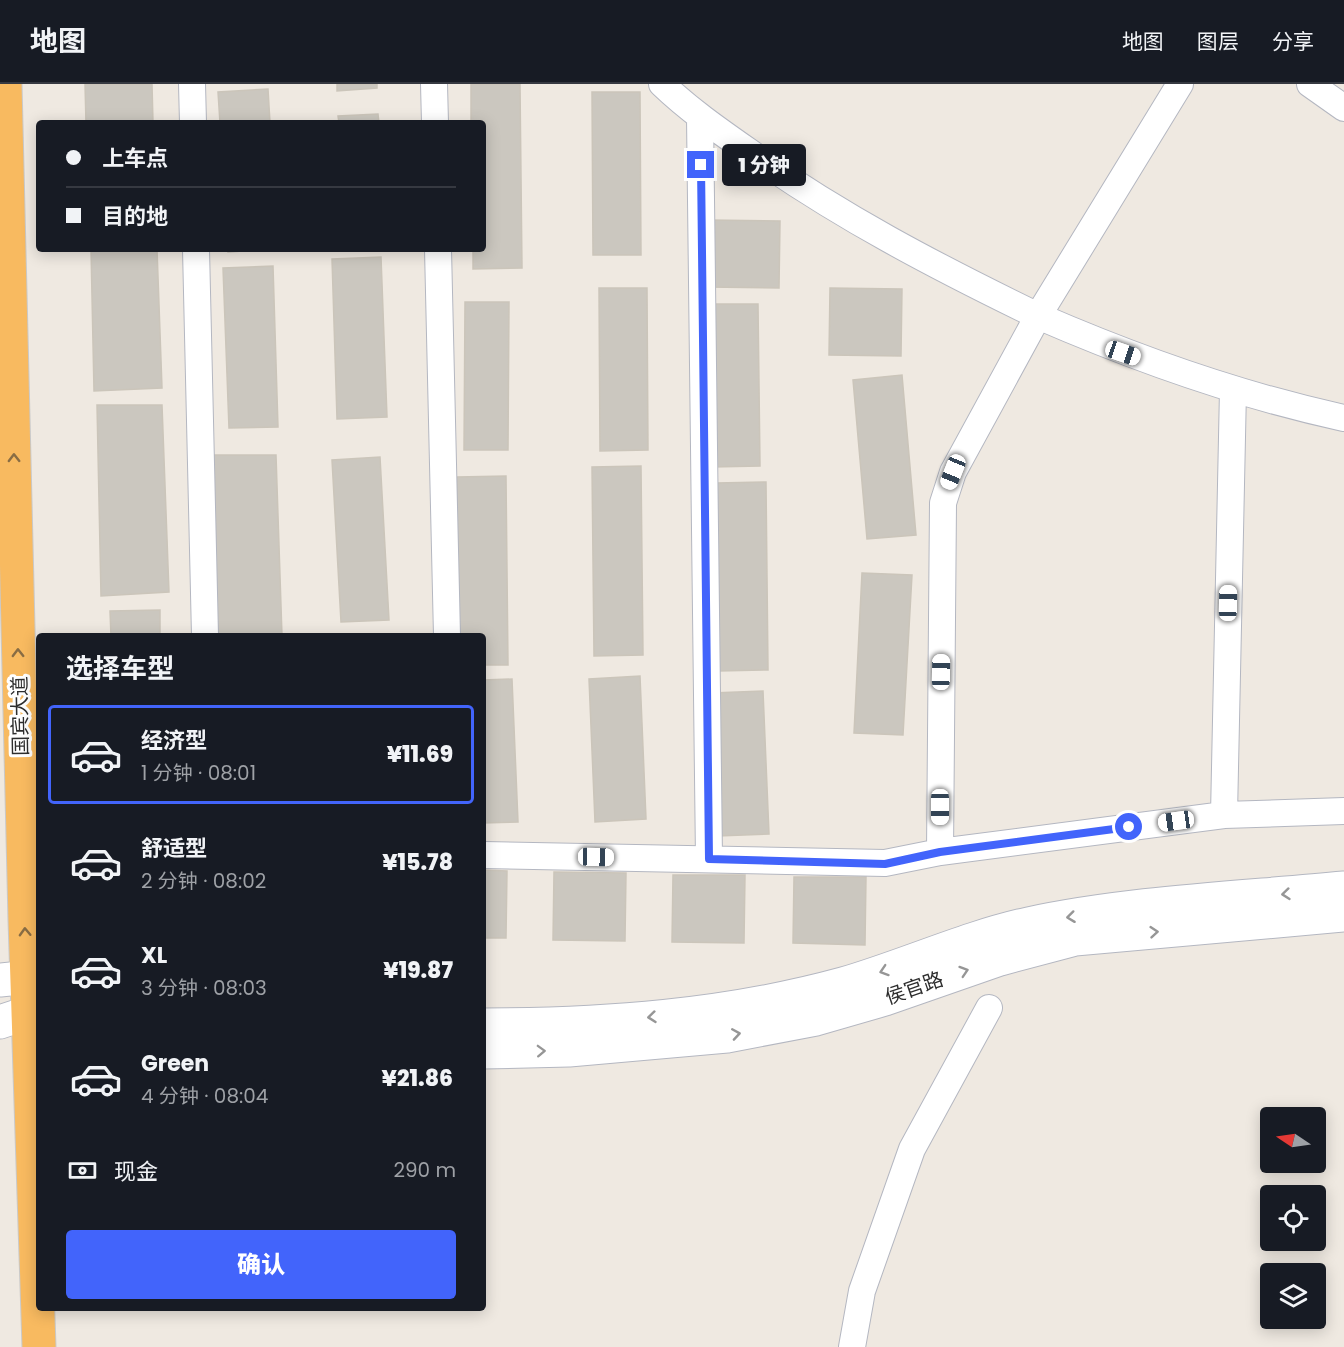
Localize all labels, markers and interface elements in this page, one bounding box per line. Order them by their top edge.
text: 地图 [30,22,86,61]
text: 地图 [1122,27,1164,56]
text: 图层 [1197,27,1239,56]
text: 分享 [1272,27,1314,56]
text: 上车点 [102,143,168,174]
callout: 1 分钟 [722,144,806,186]
route end [687,151,714,178]
text: 1 分钟 [738,151,790,179]
text: 目的地 [102,201,168,232]
car [1103,339,1143,367]
car [938,452,968,492]
one-way arrow [7,453,20,462]
car [1219,585,1237,621]
one-way arrow [12,648,25,657]
text: 选择车型 [66,650,174,687]
car [932,654,950,690]
street label: 国宾大道 [5,676,35,756]
text: 经济型 [141,725,207,756]
icon: car [69,728,123,782]
text: ¥11.69 [387,739,453,770]
text: 1 分钟 · 08:01 [141,759,256,787]
car [931,789,949,825]
car [1157,810,1195,832]
route start [1115,813,1142,840]
text: 舒适型 [141,833,207,864]
icon: car [69,836,123,890]
text: ¥15.78 [382,847,453,878]
car [578,848,614,866]
text: 2 分钟 · 08:02 [141,867,266,895]
one-way arrow [1281,887,1290,900]
one-way arrow [1066,910,1076,922]
one-way arrow [1149,926,1158,939]
one-way arrow [19,927,32,936]
text: XL [141,940,167,971]
icon: car [69,944,123,998]
text: ¥19.87 [383,955,453,986]
one-way arrow [879,964,890,976]
street label: 侯官路 [881,965,947,1011]
one-way arrow [958,966,968,978]
text: 3 分钟 · 08:03 [141,974,267,1002]
one-way arrow [648,1010,657,1023]
one-way arrow [731,1029,740,1041]
one-way arrow [537,1045,546,1057]
text: Green [141,1048,209,1079]
icon: car [69,1052,123,1106]
text: ¥21.86 [382,1063,453,1094]
text: 4 分钟 · 08:04 [141,1082,268,1110]
north arrow [1260,1107,1326,1173]
map controls [1260,1107,1326,1329]
icon: cash [66,1154,99,1187]
text: 现金 [114,1156,158,1187]
text: 290 m [393,1156,456,1184]
button: locate [1260,1185,1326,1251]
button: 确认 [66,1230,456,1299]
button: layers [1260,1263,1326,1329]

